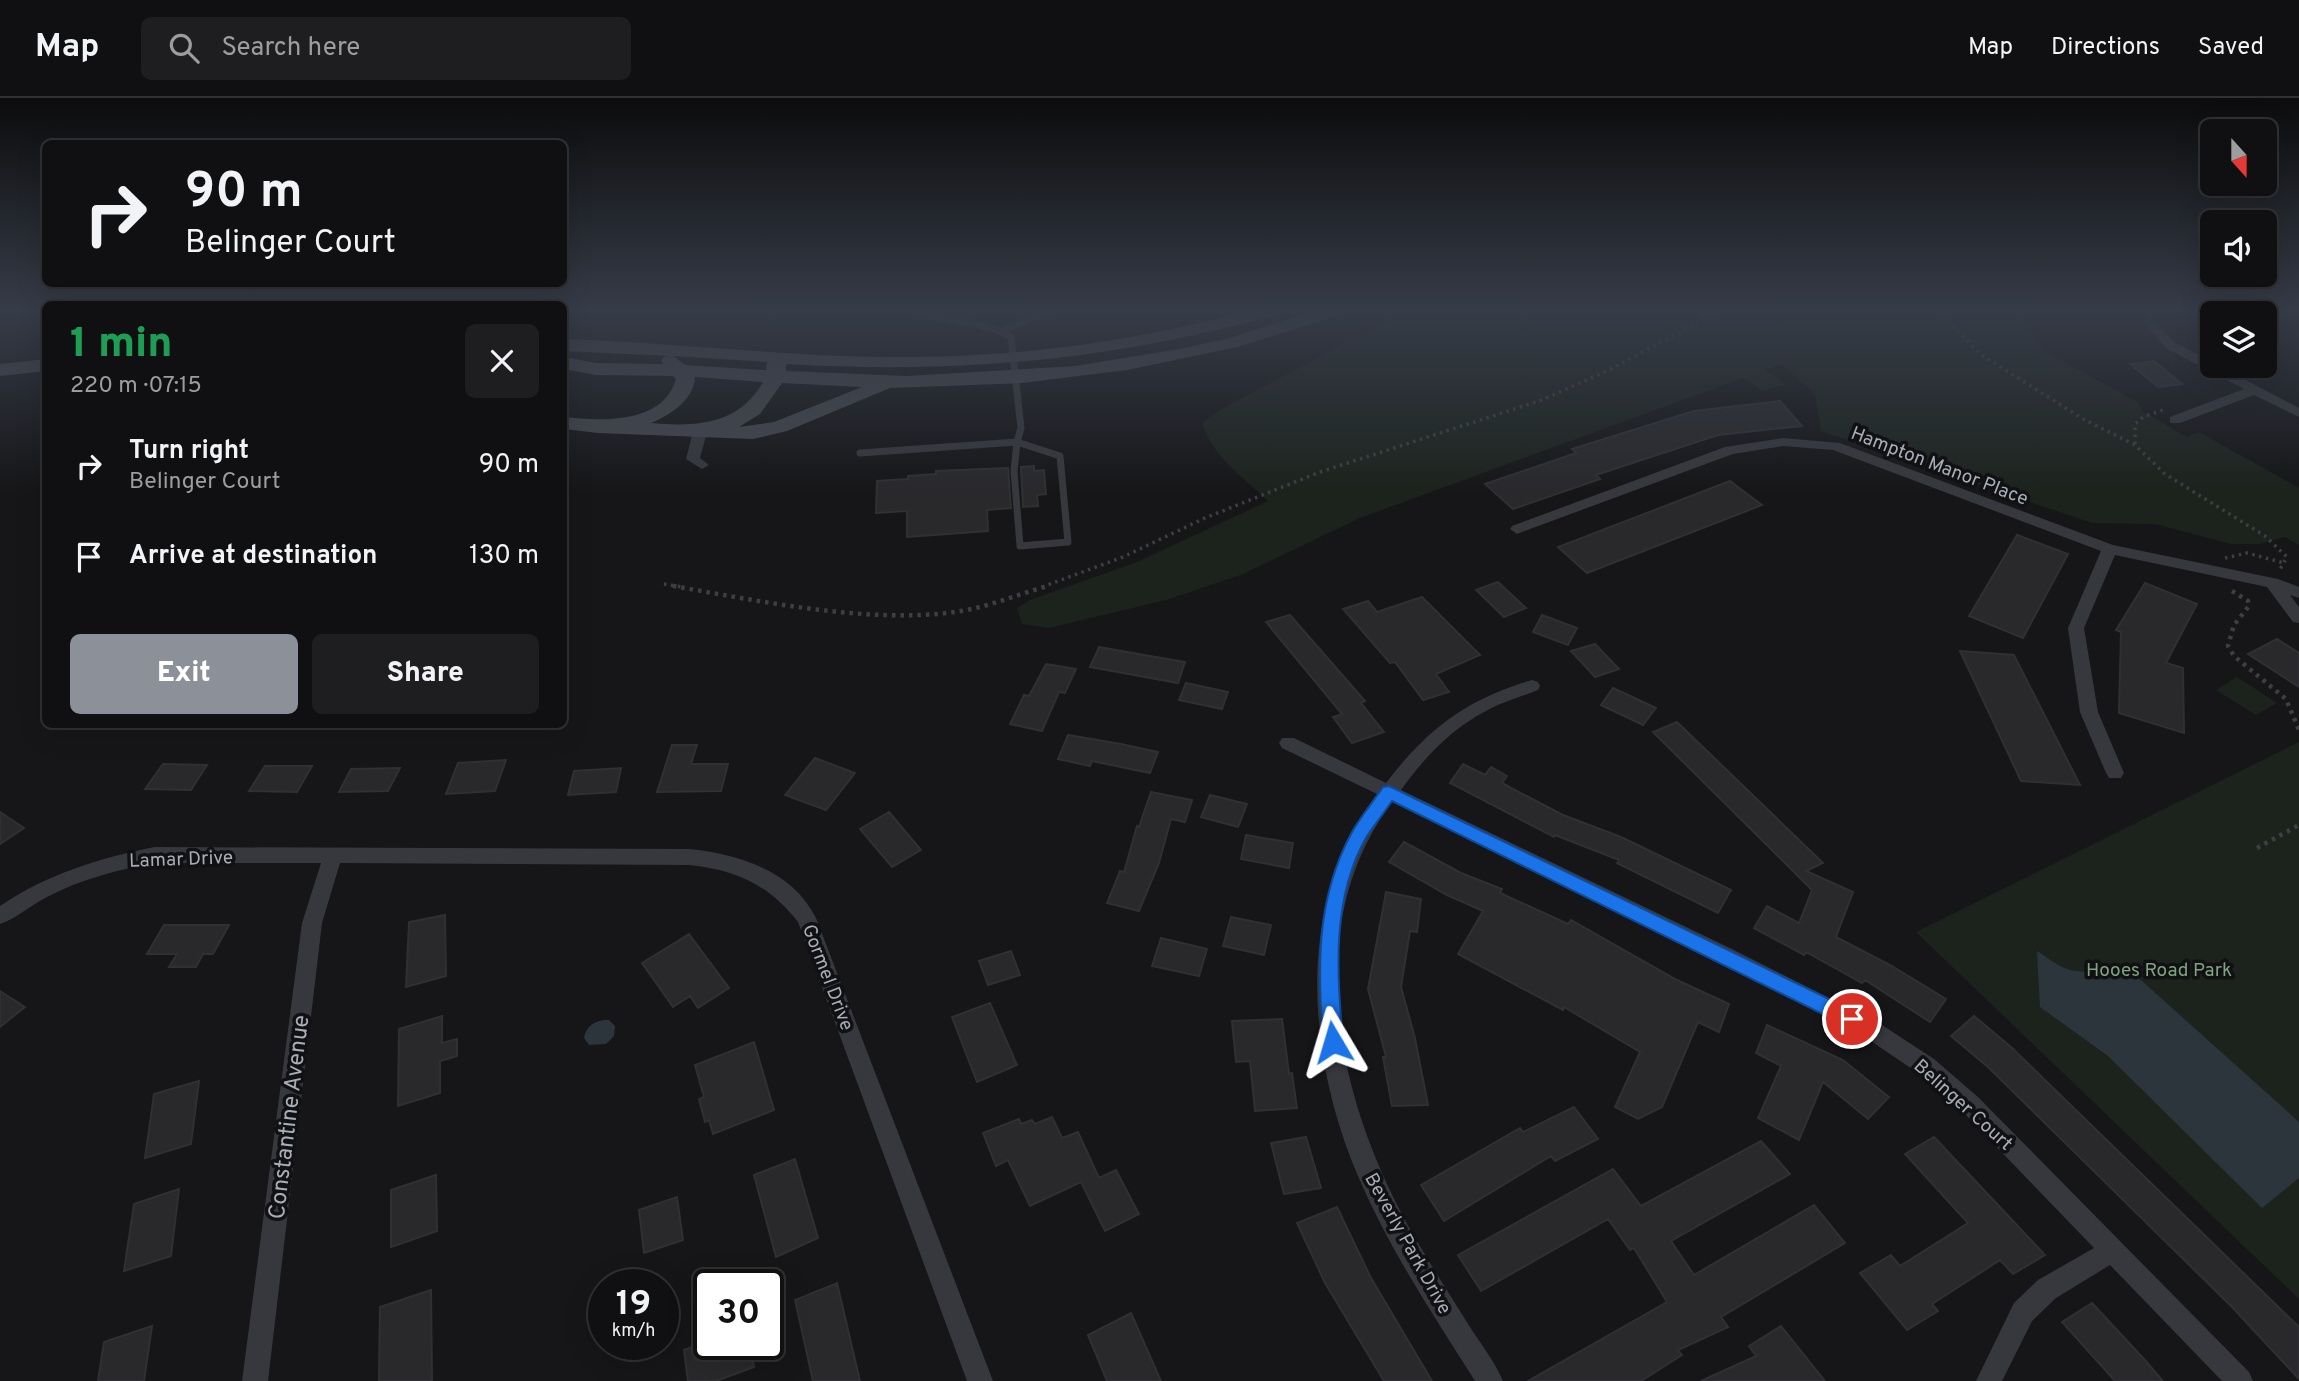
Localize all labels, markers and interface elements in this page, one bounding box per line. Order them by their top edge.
search box [141,17,631,80]
text: Map [35,27,99,69]
icon: search [165,29,203,67]
text: Search here [221,32,360,65]
text: Map [1968,33,2013,63]
text: Directions [2051,33,2160,63]
text: Saved [2198,33,2264,63]
north arrow [2200,119,2277,196]
map controls [2200,119,2277,378]
text: 90 m [185,163,303,225]
icon: right [70,168,161,259]
button: sound [2200,210,2277,287]
text: Belinger Court [185,224,396,264]
button: layers [2200,301,2277,378]
text: 1 min [70,319,173,372]
button: close [465,324,539,398]
text: 220 m · 07:15 [70,372,202,401]
street label: Hampton Manor Place [1847,422,2031,512]
text: Turn right [129,435,249,468]
icon: right [70,447,108,485]
text: 90 m [479,449,539,482]
text: Belinger Court [129,468,281,497]
icon: arrive [70,538,108,576]
text: Arrive at destination [129,540,377,573]
text: 130 m [469,540,539,573]
button: Exit [70,634,298,714]
button: Share [312,634,539,714]
street label: Lamar Drive [129,846,234,874]
street label: Gormel Drive [796,921,858,1034]
park label: Hooes Road Park [2086,959,2232,983]
pin [1822,989,1882,1049]
icon: arrive [1833,1000,1871,1038]
position arrow [1296,1005,1370,1079]
street label: Constantine Avenue [264,1013,317,1221]
street label: Belinger Court [1908,1055,2017,1156]
street label: Beverly Park Drive [1358,1169,1456,1319]
speed limit sign: 30 [693,1269,784,1360]
text: 19 [616,1283,651,1327]
text: km/h [612,1320,655,1343]

